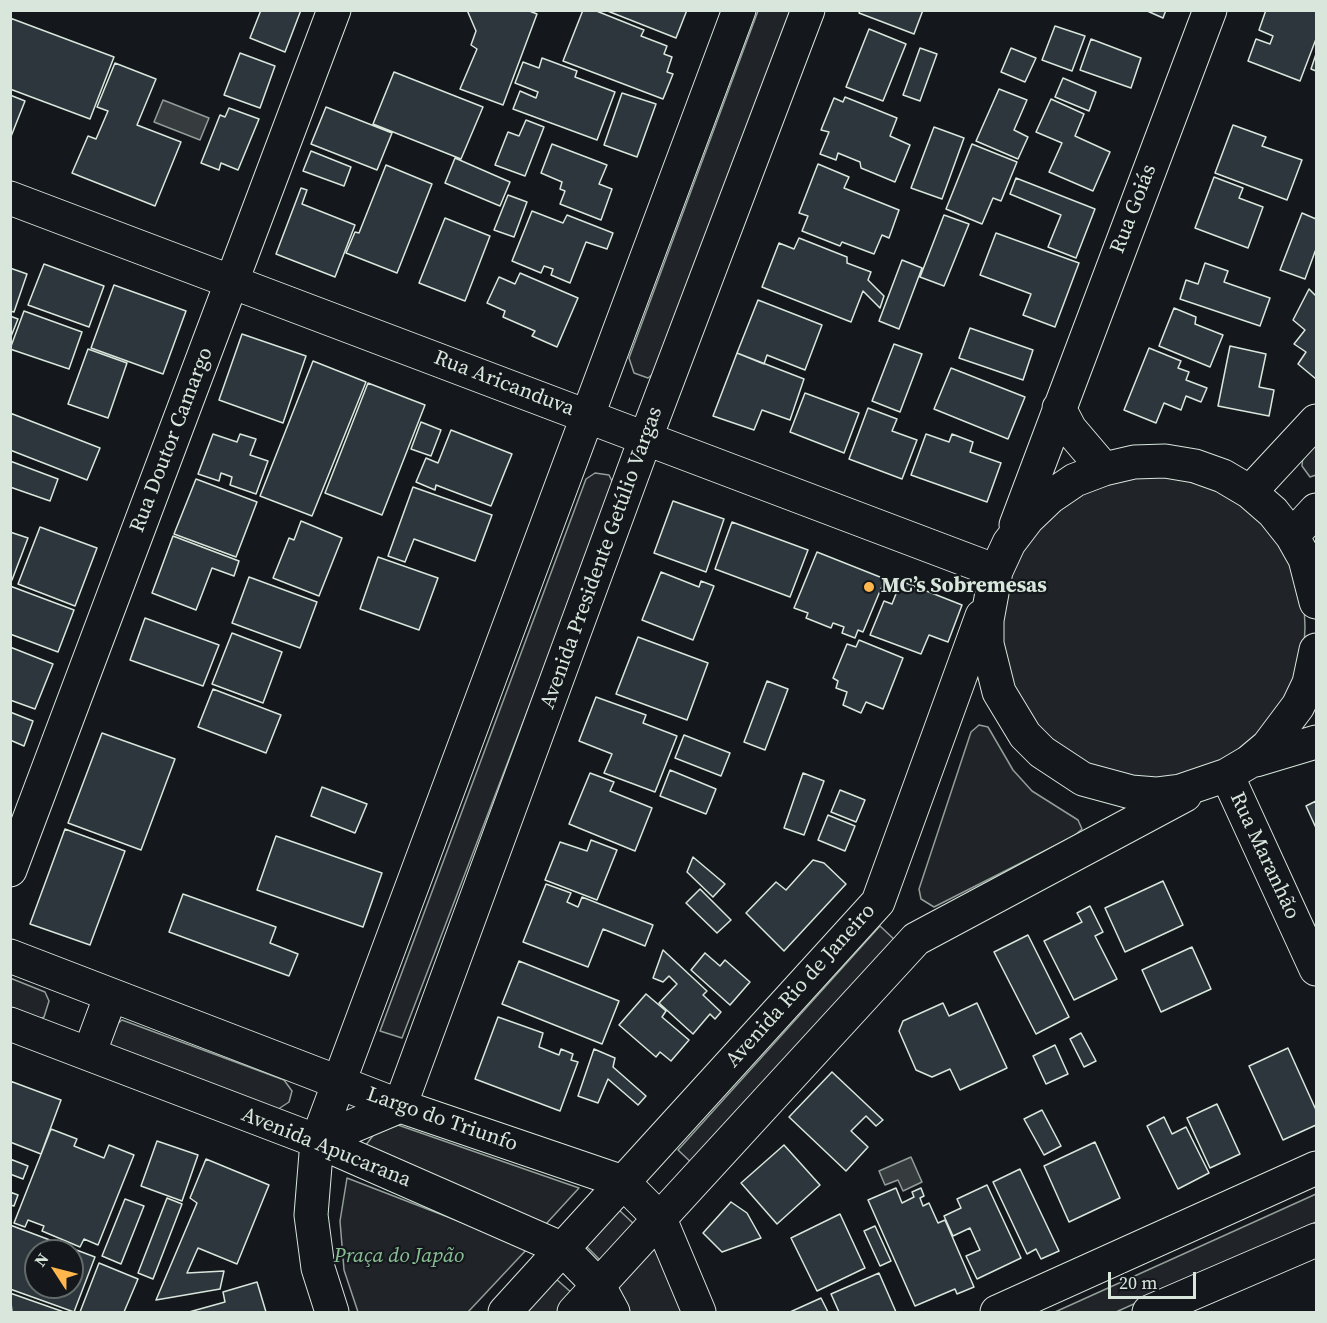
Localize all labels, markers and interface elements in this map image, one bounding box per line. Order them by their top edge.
street label: Rua Goiás [1106,161,1162,257]
street label: Rua Doutor Camargo [125,344,219,536]
street label: Rua Aricanduva [430,346,578,422]
street label: Avenida Presidente Getúlio Vargas [536,404,668,712]
place label: MC’s Sobremesas [881,574,1047,600]
marker: MC’s Sobremesas [862,580,876,594]
street label: Rua Maranhão [1224,789,1304,923]
street label: Avenida Rio de Janeiro [721,899,881,1073]
street label: Largo do Triunfo [363,1082,521,1158]
street label: Avenida Apucarana [238,1102,414,1194]
north arrow [24,1239,84,1299]
park label: Praça do Japão [334,1244,464,1270]
text: N [29,1248,53,1271]
scale bar [1111,1260,1200,1298]
text: 20 m [1119,1270,1157,1295]

